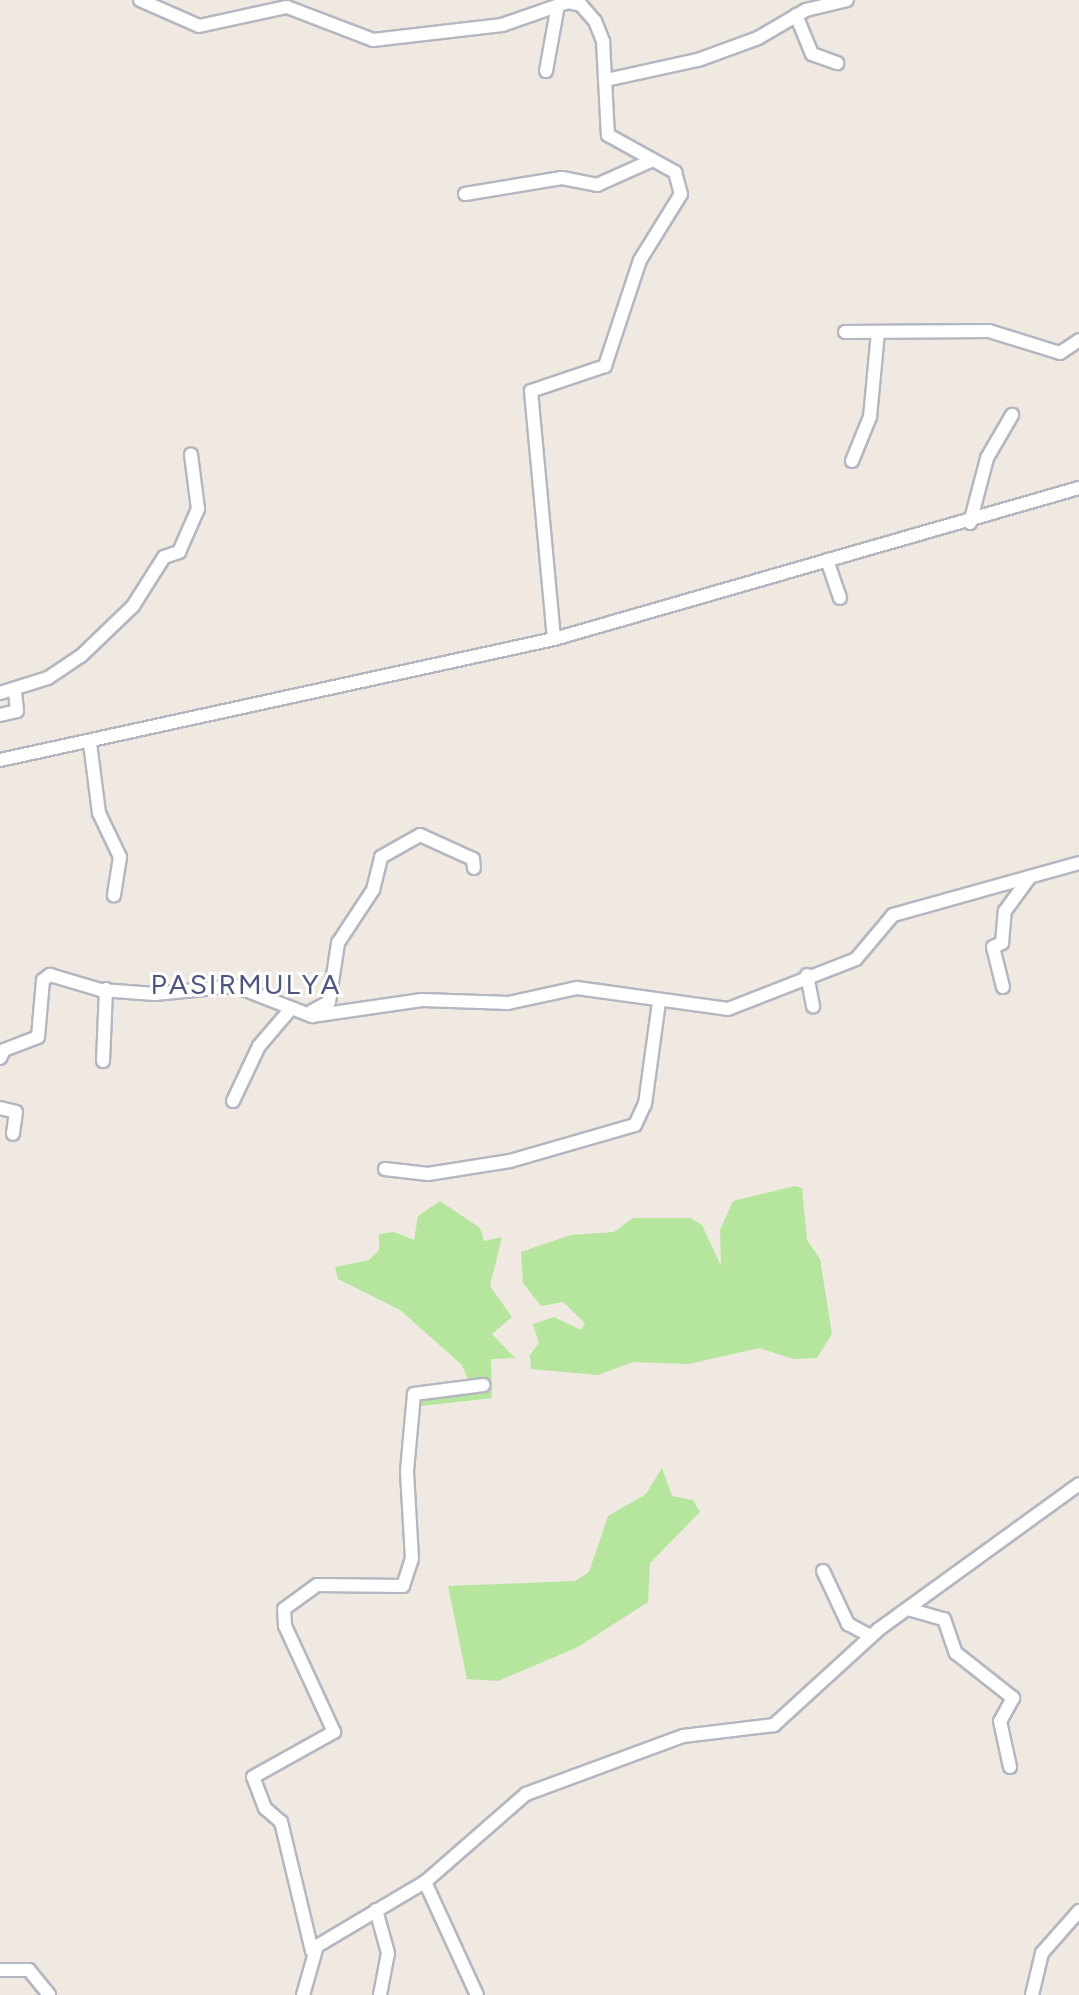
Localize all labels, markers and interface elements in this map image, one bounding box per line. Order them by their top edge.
district label: PASIRMULYA [152,967,340,1001]

